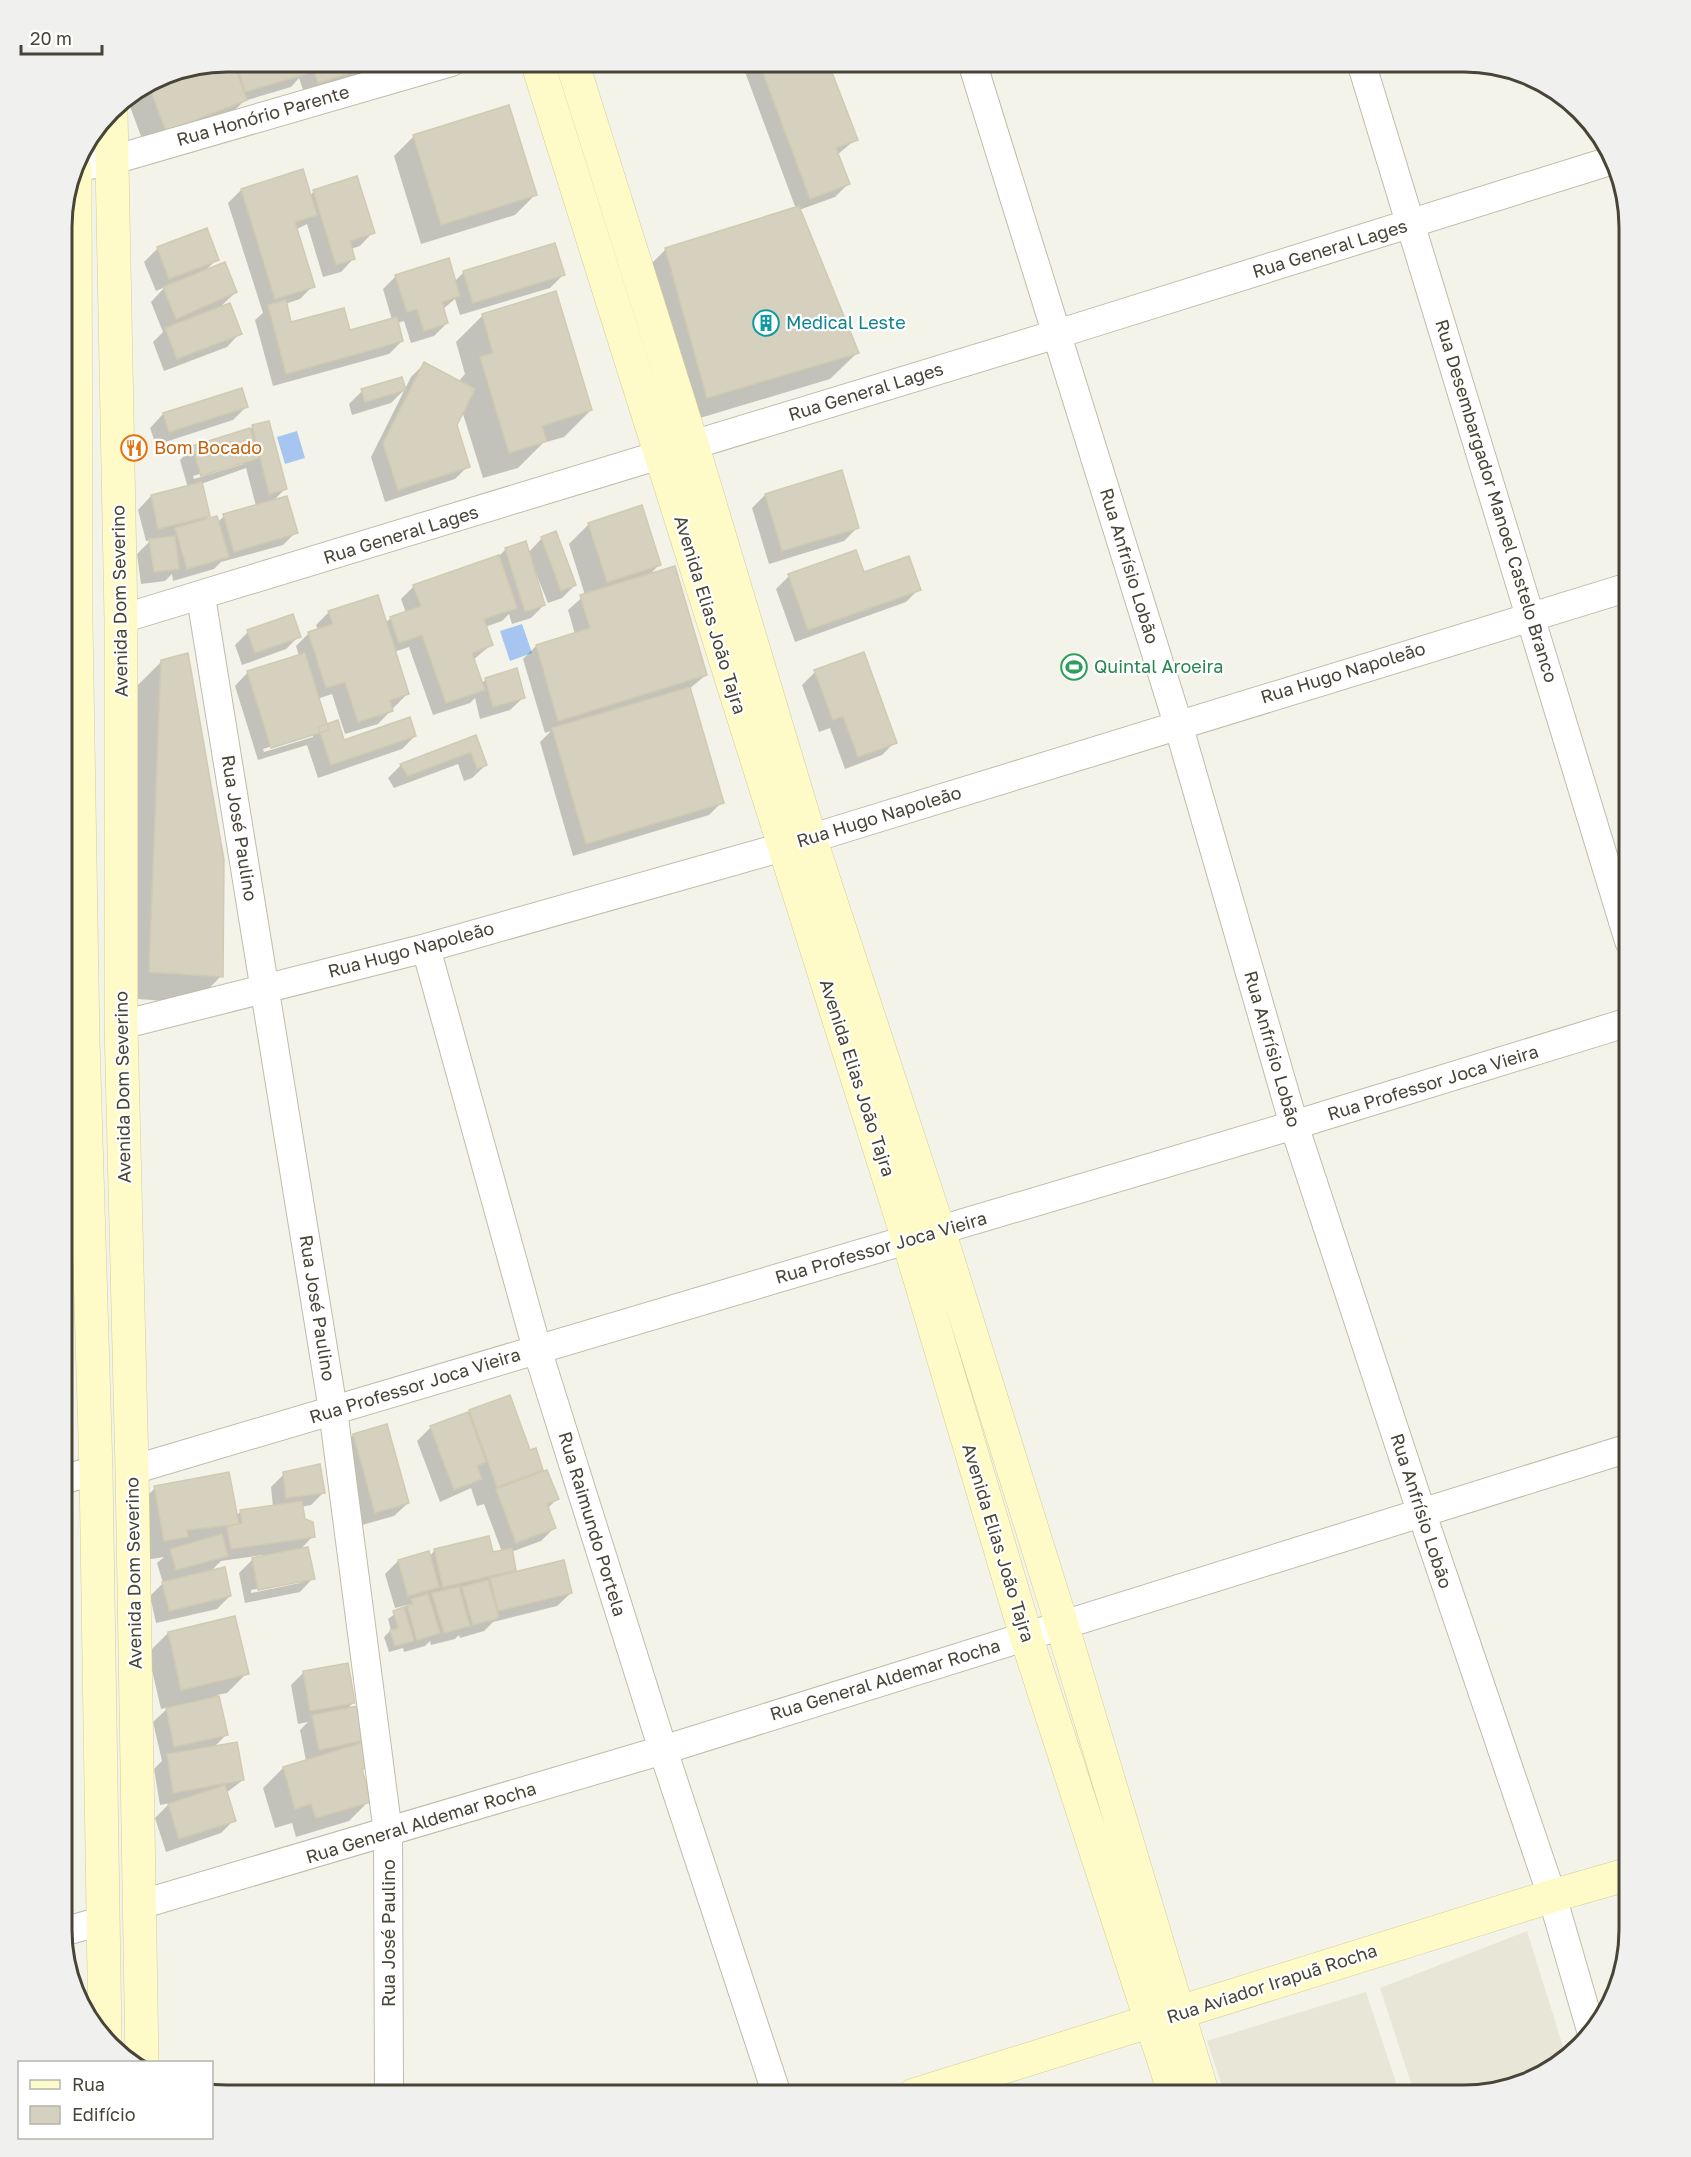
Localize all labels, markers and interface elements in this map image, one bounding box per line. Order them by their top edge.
scale bar [21,18,102,56]
text: 20 m [30,27,72,49]
street label: Rua Honório Parente [174,80,352,150]
street label: Rua General Lages [1250,214,1410,282]
building icon: Medical Leste [751,308,781,338]
place label: Medical Leste [786,311,906,333]
street label: Rua Desembargador Manoel Castelo Branco [1431,316,1563,685]
street label: Rua General Lages [786,357,946,425]
restaurant icon: Bom Bocado [119,433,149,463]
place label: Bom Bocado [154,436,262,458]
street label: Rua Anfrísio Lobão [1096,485,1164,646]
street label: Rua General Lages [321,500,481,568]
street label: Avenida Dom Severino [106,505,132,697]
street label: Avenida Elias João Tajra [670,513,752,717]
street label: Rua Hugo Napoleão [1258,637,1428,708]
sports icon: Quintal Aroeira [1059,652,1089,682]
place label: Quintal Aroeira [1094,655,1224,677]
street label: Rua José Paulino [218,753,262,903]
street label: Rua Hugo Napoleão [794,781,964,852]
street label: Rua Hugo Napoleão [325,916,496,982]
street label: Rua Anfrísio Lobão [1240,968,1306,1129]
street label: Avenida Elias João Tajra [816,976,900,1179]
street label: Avenida Dom Severino [109,991,135,1183]
street label: Rua Professor Joca Vieira [1325,1039,1541,1125]
street label: Rua Professor Joca Vieira [772,1206,989,1288]
street label: Rua José Paulino [296,1233,340,1383]
street label: Rua Professor Joca Vieira [307,1342,523,1428]
street label: Rua Raimundo Portela [554,1429,632,1619]
street label: Rua Anfrísio Lobão [1387,1430,1457,1591]
street label: Avenida Elias João Tajra [958,1441,1040,1645]
street label: Avenida Dom Severino [120,1477,146,1669]
street label: Rua General Aldemar Rocha [767,1633,1003,1725]
street label: Rua General Aldemar Rocha [303,1776,539,1868]
street label: Rua José Paulino [377,1859,399,2007]
street label: Rua Aviador Irapuã Rocha [1164,1939,1380,2028]
legend [18,2061,213,2139]
text: Rua [72,2073,105,2095]
text: Edifício [72,2103,136,2125]

